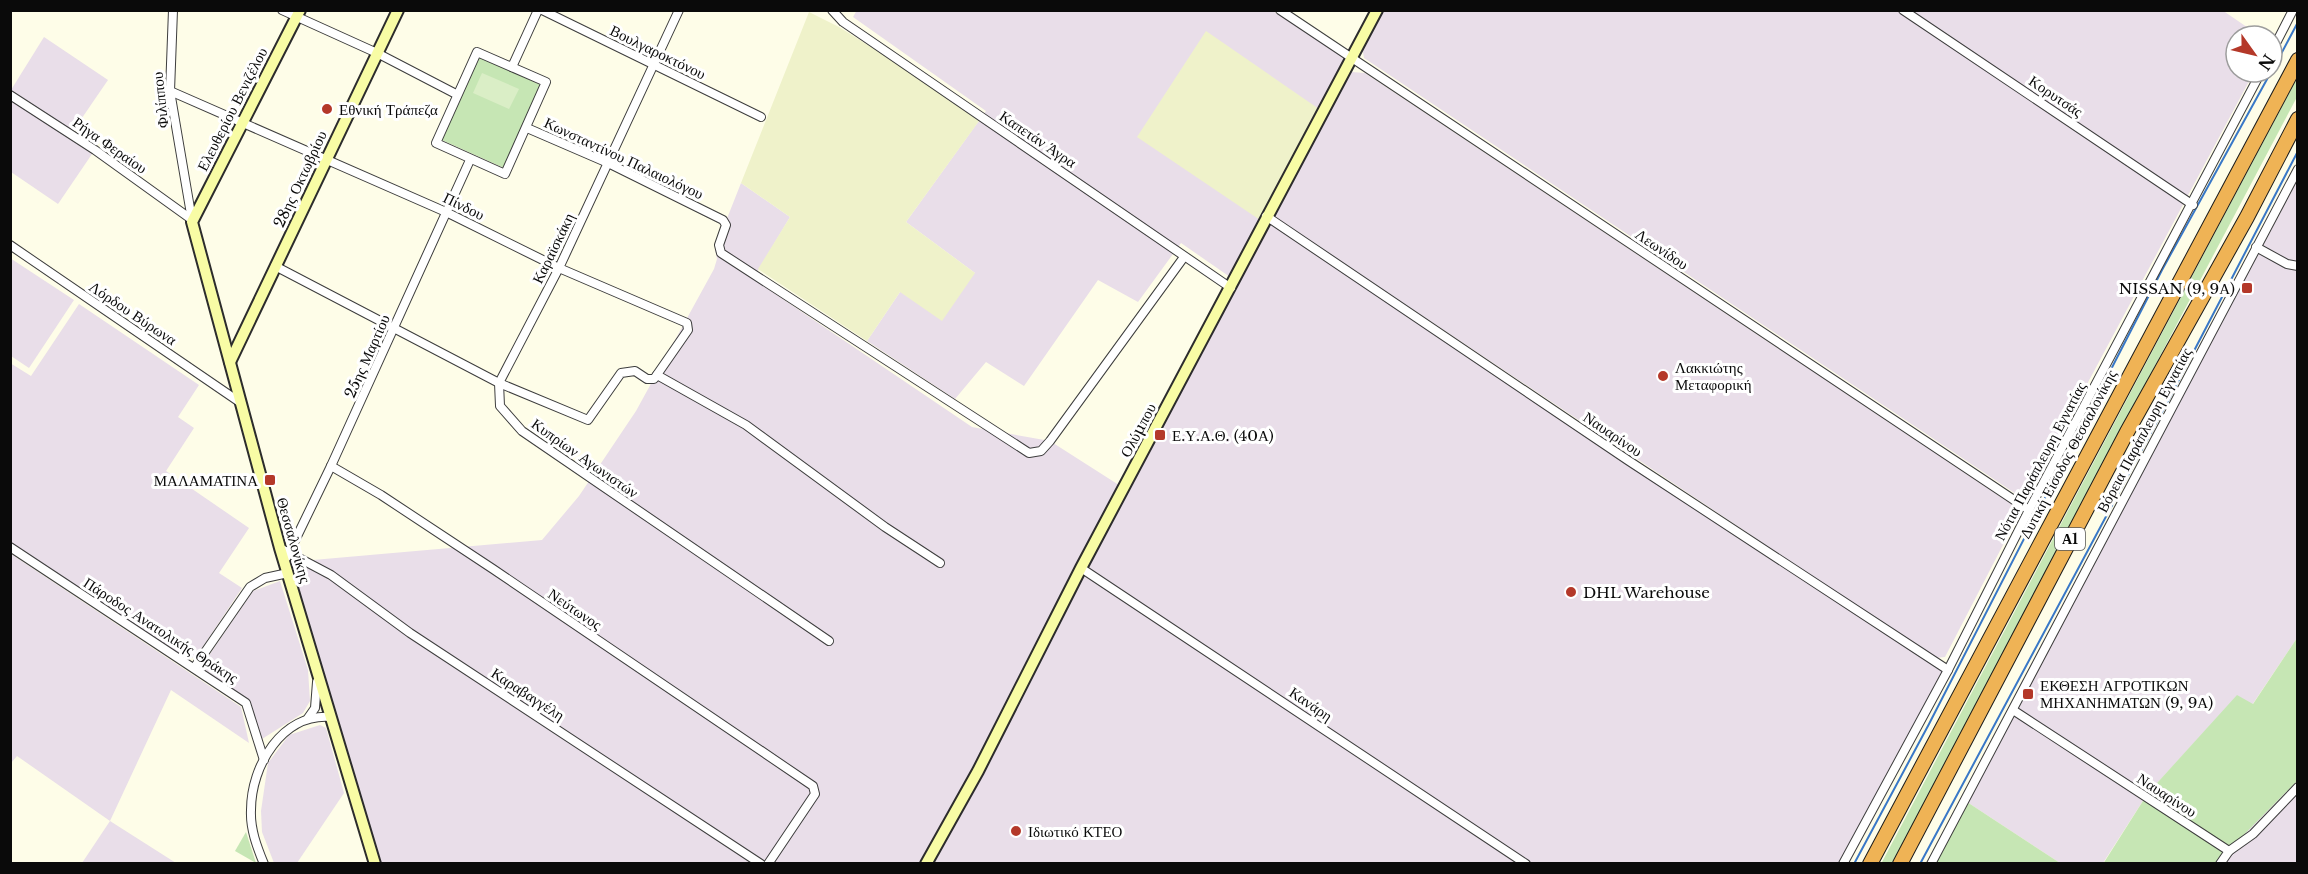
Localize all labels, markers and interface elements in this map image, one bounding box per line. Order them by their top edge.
street label: Βουλγαροκτόνου [607,21,709,83]
north arrow [2224,24,2284,84]
street label: Ελευθερίου Βενιζέλου [193,44,271,174]
text: N [2254,51,2279,74]
street label: Φιλίππου [148,71,172,129]
street label: Κορυτσάς [2025,71,2087,121]
place label: Εθνική Τράπεζα [339,100,438,119]
marker: Εθνική Τράπεζα [320,102,334,116]
street label: Καπετάν Άγρα [996,106,1080,172]
street label: Ρήγα Φεραίου [69,112,151,178]
street label: Κωνσταντίνου Παλαιολόγου [541,113,707,203]
street label: 28ης Οκτωβρίου [269,127,331,231]
street label: Πίνδου [440,188,488,224]
street label: Καραϊσκάκη [528,209,578,286]
street label: Λεωνίδου [1632,224,1692,274]
street label: Λόρδου Βύρωνα [86,277,181,349]
place label: NISSAN (9, 9Α) [2119,279,2235,298]
marker: NISSAN (9, 9Α) [2240,281,2254,295]
street label: 25ης Μαρτίου [340,311,394,401]
street label: Βόρεια Παράπλευρη Εγνατίας [2092,344,2196,516]
place label: Λακκιώτης Μεταφορική [1675,358,1752,394]
street label: Δυτική Είσοδος Θεσσαλονίκης [2015,366,2121,542]
marker: Λακκιώτης Μεταφορική [1656,369,1670,383]
street label: Νότια Παράπλευρη Εγνατίας [1990,378,2090,544]
street label: Ολύμπου [1116,400,1160,460]
street label: Ναυαρίνου [1580,407,1646,461]
street label: Κυπρίων Αγωνιστών [528,414,642,502]
place label: Ε.Υ.Α.Θ. (40Α) [1172,426,1274,445]
marker: Ε.Υ.Α.Θ. (40Α) [1153,428,1167,442]
place label: ΜΑΛΑΜΑΤΙΝΑ [154,471,258,490]
marker: ΜΑΛΑΜΑΤΙΝΑ [263,473,277,487]
street label: Θεσσαλονίκης [273,495,315,585]
road number: Α1 [2055,528,2085,550]
street label: Πάροδος Ανατολικής Θράκης [80,573,242,687]
place label: DHL Warehouse [1583,583,1710,602]
street label: Νεύτωνος [545,584,606,634]
marker: DHL Warehouse [1564,585,1578,599]
street label: Καραβαγγέλη [488,663,568,725]
place label: ΕΚΘΕΣΗ ΑΓΡΟΤΙΚΩΝ ΜΗΧΑΝΗΜΑΤΩΝ (9, 9Α) [2040,676,2213,712]
street label: Κανάρη [1286,683,1336,725]
marker: ΕΚΘΕΣΗ ΑΓΡΟΤΙΚΩΝ ΜΗΧΑΝΗΜΑΤΩΝ (9, 9Α) [2021,687,2035,701]
street label: Ναυαρίνου [2134,769,2200,821]
place label: Ιδιωτικό ΚΤΕΟ [1028,822,1123,841]
marker: Ιδιωτικό ΚΤΕΟ [1009,824,1023,838]

